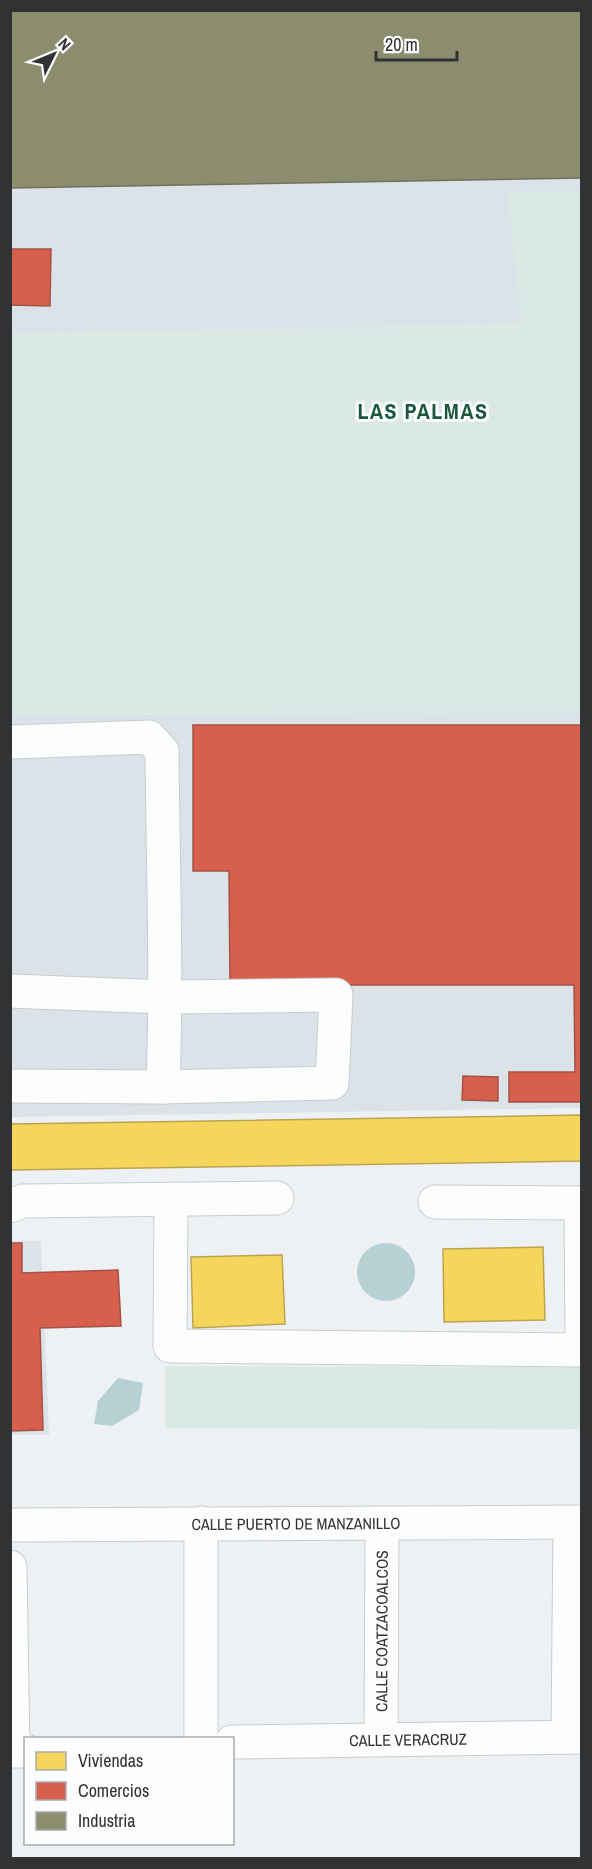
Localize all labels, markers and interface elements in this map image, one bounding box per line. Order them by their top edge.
north arrow [24,24,84,84]
scale bar [376,24,457,62]
text: 20 m [385,32,418,57]
text: N [54,33,76,55]
district label: LAS PALMAS [358,396,488,426]
street label: CALLE PUERTO DE MANZANILLO [191,1512,401,1535]
street label: CALLE COATZACOALCOS [370,1550,393,1712]
street label: CALLE VERACRUZ [349,1728,467,1751]
legend [24,1737,234,1845]
text: Viviendas [78,1748,143,1773]
text: Comercios [78,1778,149,1803]
text: Industria [78,1808,135,1833]

